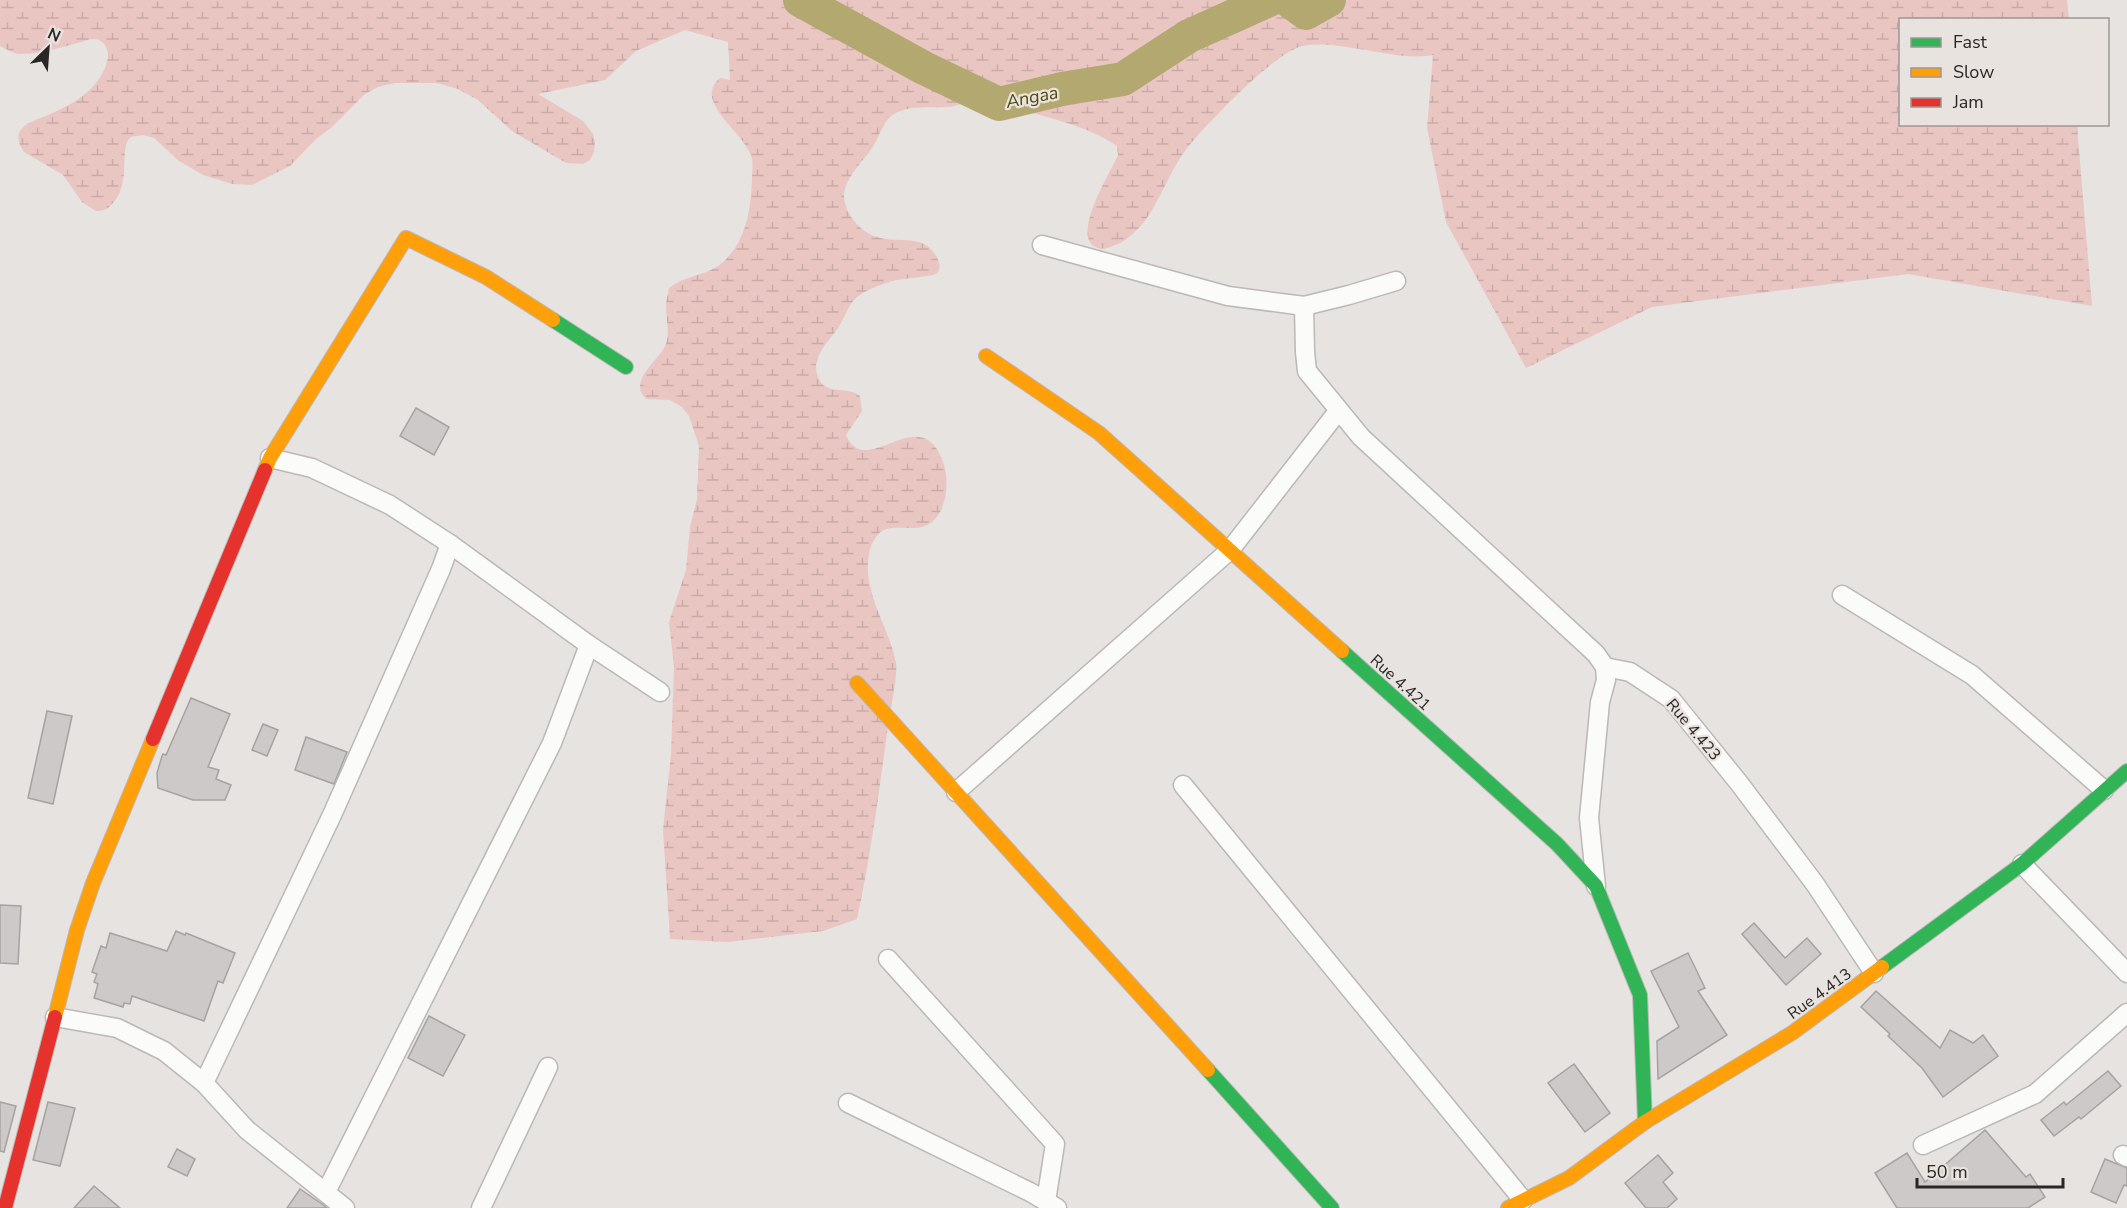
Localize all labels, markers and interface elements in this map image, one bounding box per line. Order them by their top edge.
north arrow [18,18,78,78]
legend [1899,18,2109,126]
text: N [44,23,64,48]
text: Fast [1953,30,1988,54]
text: Slow [1953,60,1994,84]
water label: Angaa [1003,80,1060,114]
text: Jam [1952,90,1984,114]
street label: Rue 4.421 [1365,650,1435,716]
street label: Rue 4.423 [1661,694,1726,765]
street label: Rue 4.413 [1783,963,1856,1025]
scale bar [1917,1151,2062,1189]
text: 50 m [1926,1160,1968,1184]

